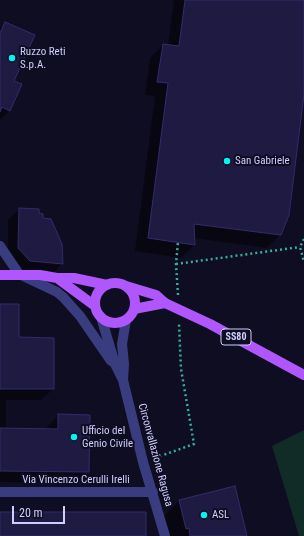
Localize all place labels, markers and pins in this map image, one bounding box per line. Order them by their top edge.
place label: Ruzzo Reti S.p.A. [20,45,66,71]
marker: Ruzzo Reti S.p.A. [7,53,17,63]
place label: San Gabriele [235,154,290,168]
marker: San Gabriele [222,156,232,166]
place label: Ufficio del Genio Civile [82,424,133,450]
marker: Ufficio del Genio Civile [69,432,79,442]
place label: ASL [212,508,229,522]
marker: ASL [199,510,209,520]

